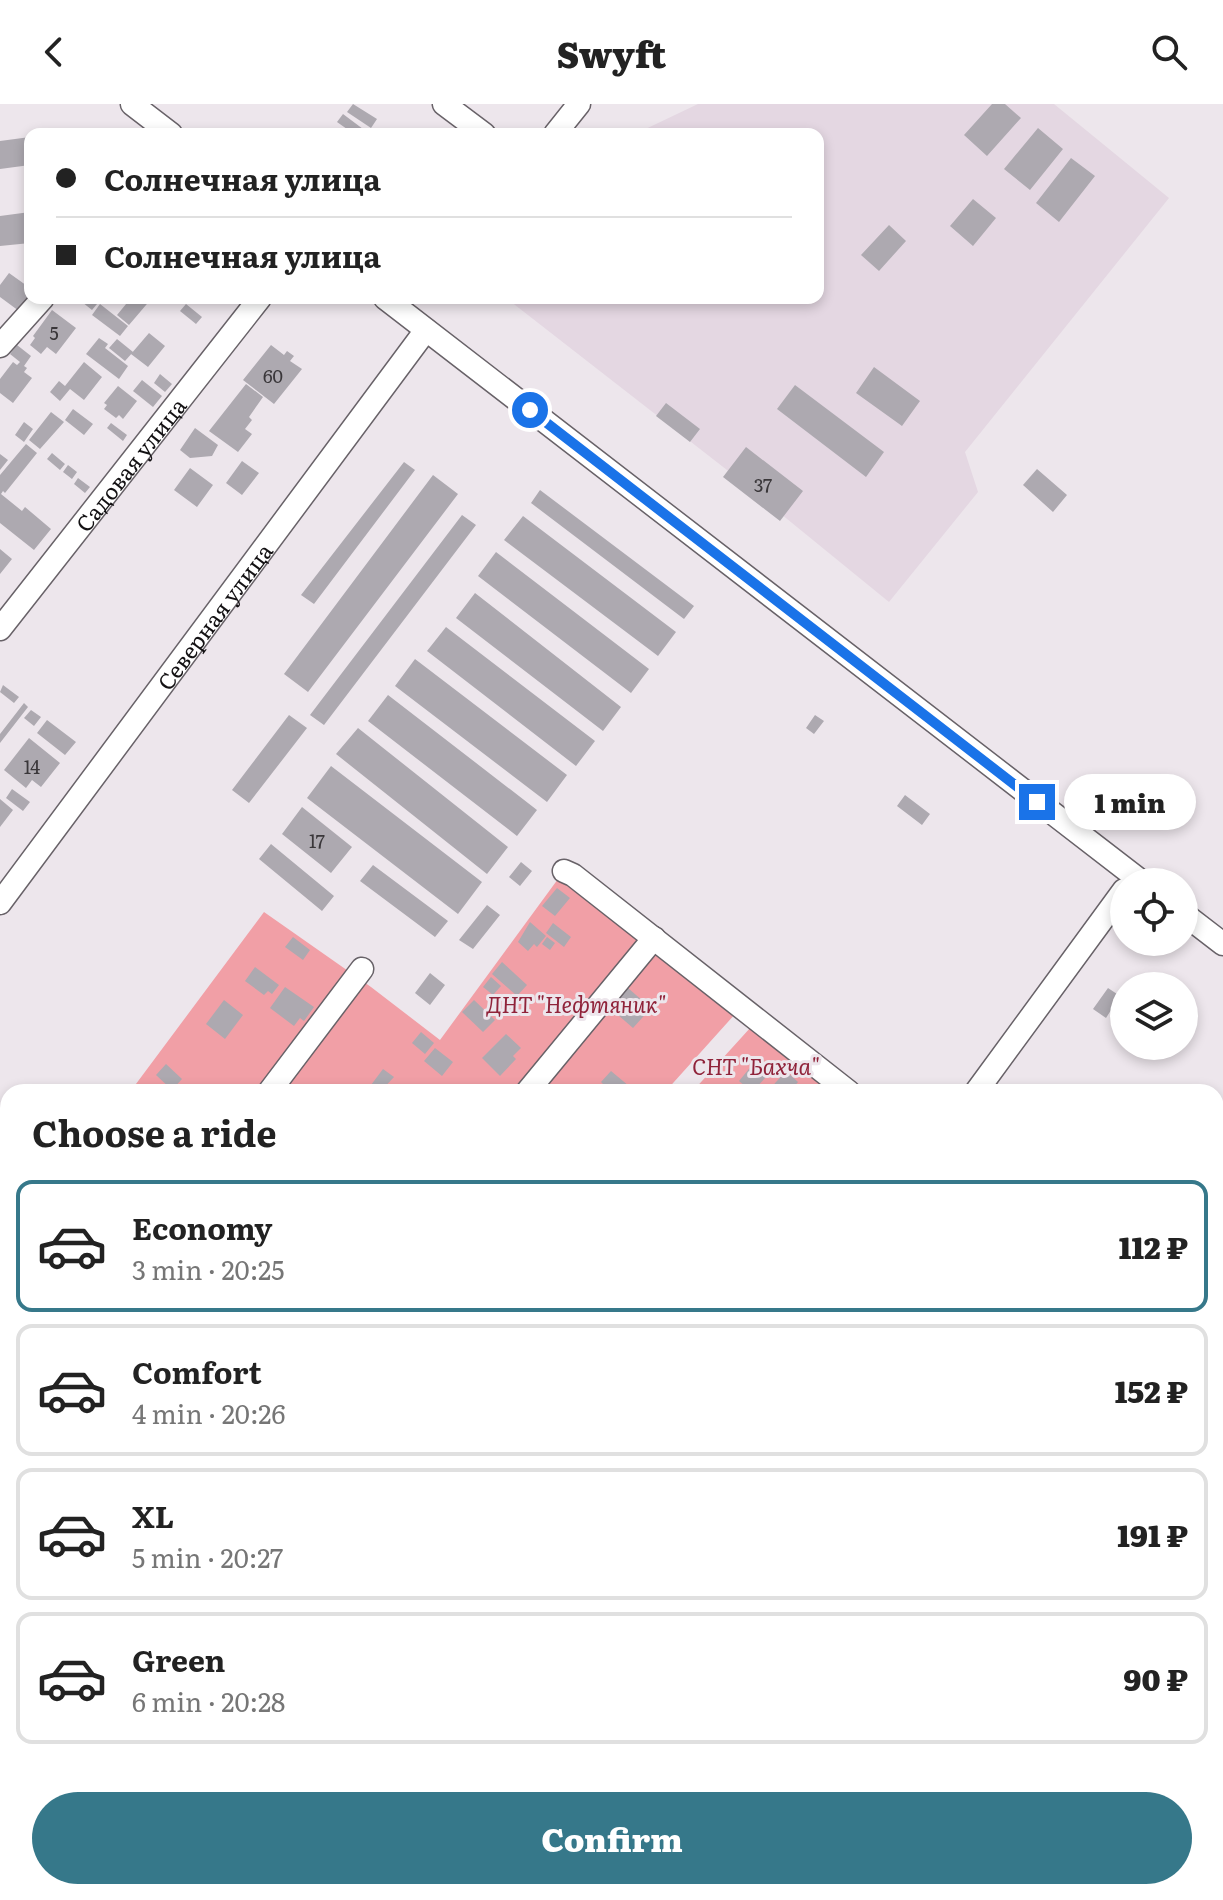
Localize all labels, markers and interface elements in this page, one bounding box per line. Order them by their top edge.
text: Swyft [557,26,666,79]
icon: back [32,30,76,74]
icon: search [1147,30,1191,74]
text: Солнечная улица [104,156,381,200]
text: Солнечная улица [104,233,381,277]
house number: 5 [49,319,59,346]
house number: 60 [263,362,283,389]
street label: Садовая улица [66,390,193,538]
route start [512,392,548,428]
house number: 37 [754,471,772,498]
street label: Северная улица [148,535,279,696]
house number: 14 [24,753,40,780]
callout: 1 min [1065,774,1197,830]
text: 1 min [1095,782,1165,821]
route end [1019,784,1055,820]
house number: 17 [309,827,325,854]
map controls [1110,868,1198,1060]
button: locate [1110,868,1198,956]
button: layers [1110,972,1198,1060]
park label: ДНТ "Нефтяник" [486,987,666,1020]
park label: СНТ "Бахча" [692,1049,820,1082]
text: Choose a ride [32,1105,277,1158]
text: Economy [132,1205,272,1249]
icon: car [36,1210,108,1282]
text: 112 ₽ [1119,1224,1188,1268]
text: 3 min · 20:25 [132,1249,284,1288]
text: Comfort [132,1349,262,1393]
icon: car [36,1354,108,1426]
text: 152 ₽ [1115,1368,1188,1412]
text: 4 min · 20:26 [132,1393,285,1432]
text: XL [132,1493,174,1537]
icon: car [36,1498,108,1570]
text: 191 ₽ [1117,1512,1188,1556]
text: 5 min · 20:27 [132,1537,283,1576]
text: Green [132,1637,225,1681]
icon: car [36,1642,108,1714]
text: 90 ₽ [1123,1656,1188,1700]
text: 6 min · 20:28 [132,1681,285,1720]
button: Confirm [32,1792,1192,1884]

